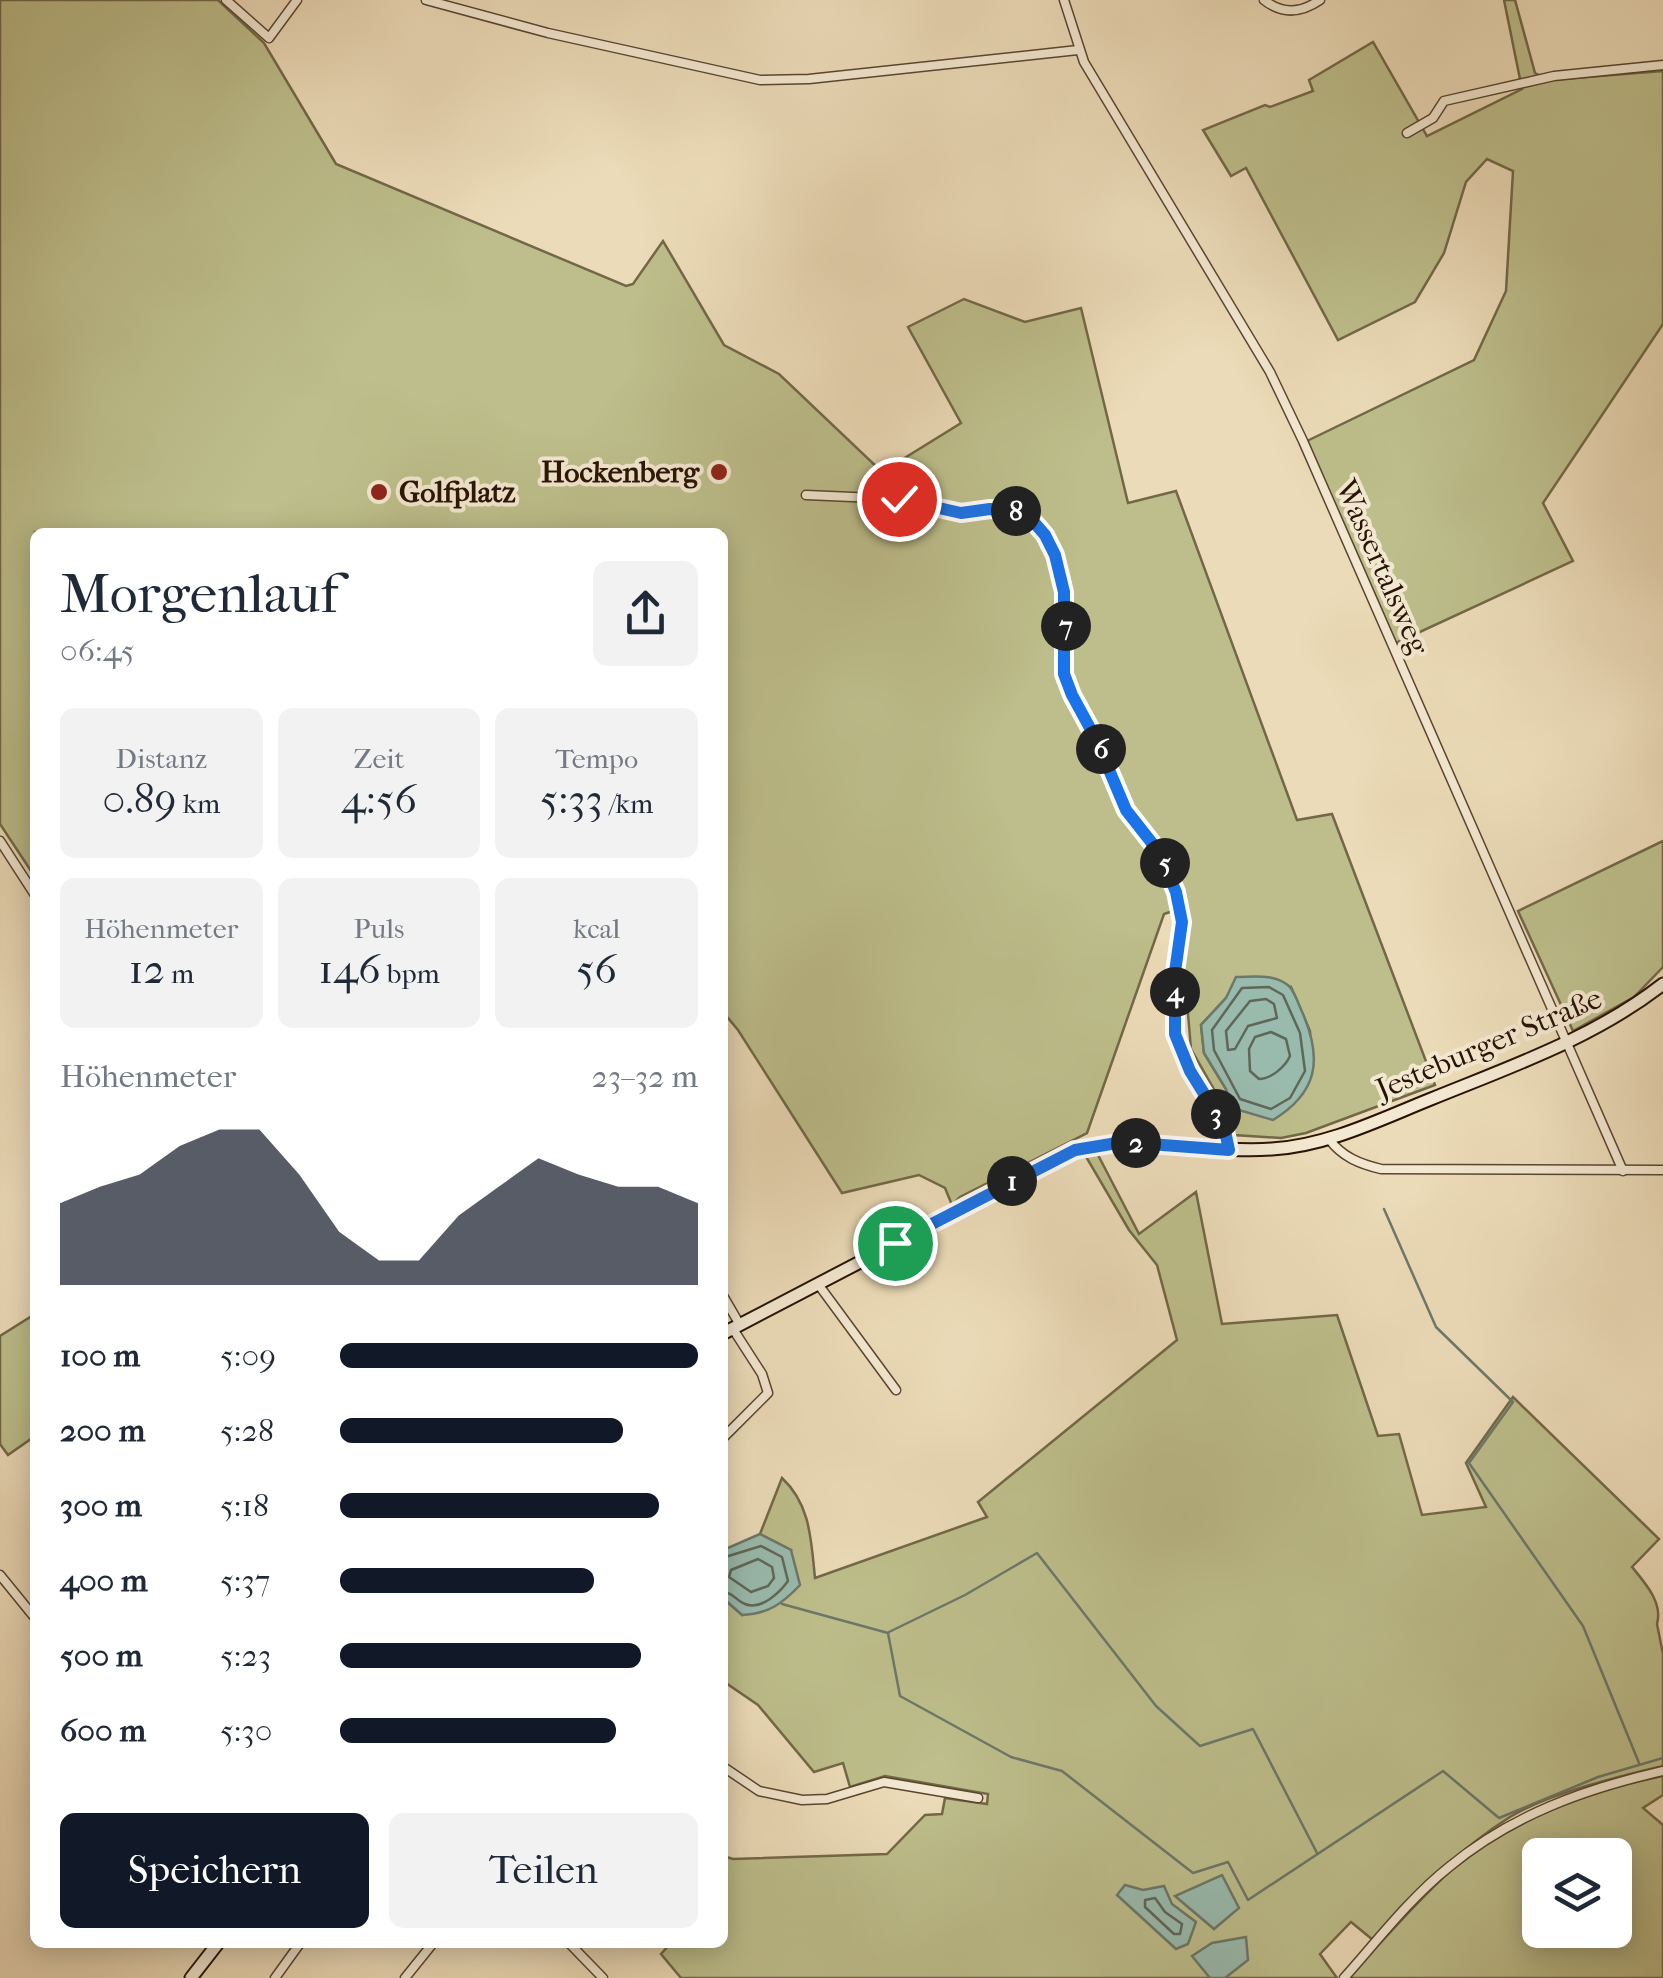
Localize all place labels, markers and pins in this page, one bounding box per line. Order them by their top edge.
place label: Hockenberg [541,455,700,490]
pin [857,457,942,542]
marker: Hockenberg [708,461,730,483]
place label: Golfplatz [399,475,516,510]
marker: Golfplatz [368,481,390,503]
pin: 8 [991,486,1041,536]
pin: 7 [1041,601,1091,651]
pin: 6 [1076,724,1126,774]
pin: 5 [1140,838,1190,888]
pin: 4 [1150,967,1200,1017]
pin: 3 [1191,1089,1241,1139]
pin: 2 [1111,1118,1161,1168]
pin: 1 [987,1156,1037,1206]
pin [853,1201,938,1286]

